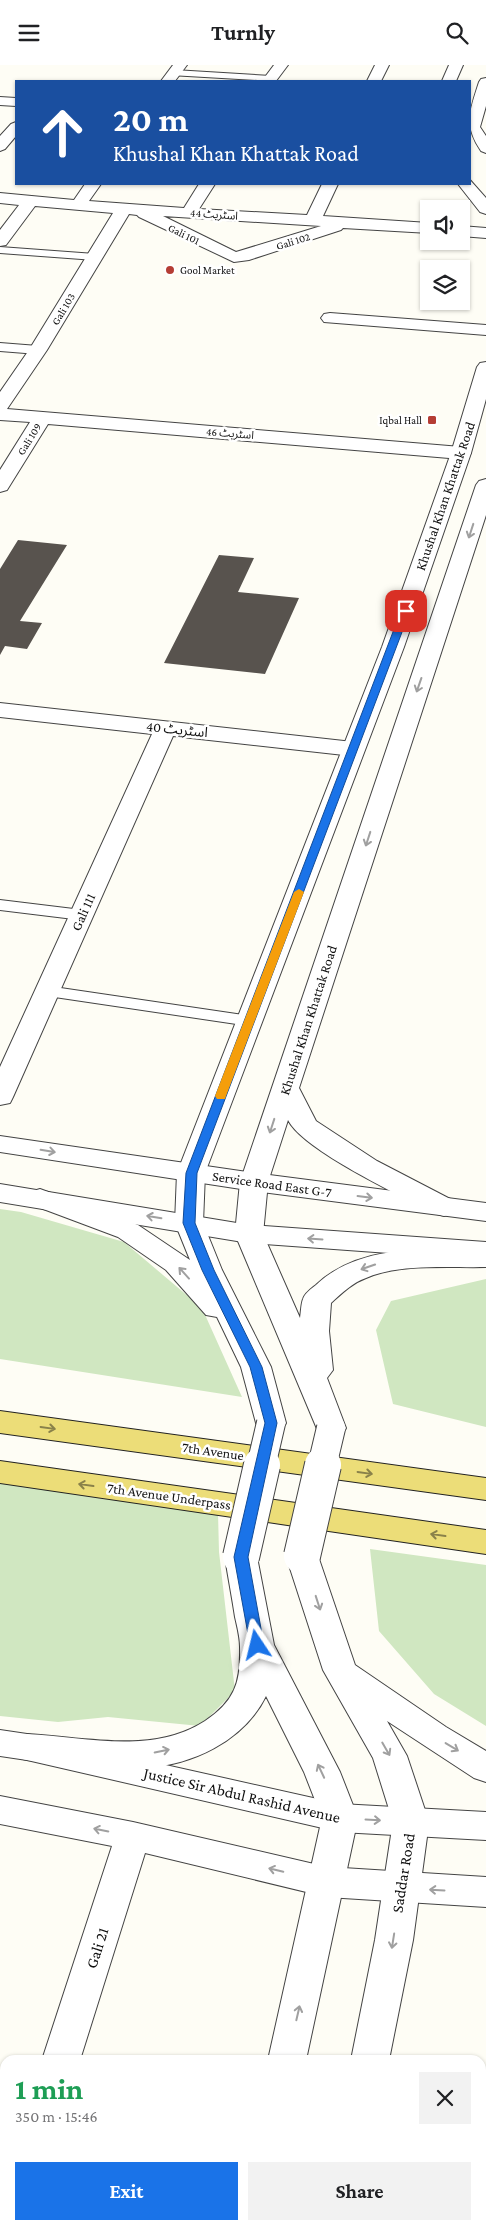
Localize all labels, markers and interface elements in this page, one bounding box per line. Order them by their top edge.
icon: menu [15,19,43,47]
icon: search [443,19,471,47]
text: Turnly [211,20,275,45]
icon: ahead [30,100,95,165]
text: 20 m [113,100,188,139]
text: Khushal Khan Khattak Road [113,141,359,166]
map controls [420,200,470,310]
button: sound [420,200,470,250]
street label: اسٹریٹ 44 [190,206,238,223]
street label: Gali 101 [166,221,202,247]
street label: Gali 102 [275,230,311,252]
button: layers [420,260,470,310]
marker: Gool Market [164,264,176,276]
place label: Gool Market [180,264,235,276]
street label: Gali 103 [49,291,77,327]
place label: Iqbal Hall [379,414,422,427]
marker: Iqbal Hall [426,414,438,426]
street label: Khushal Khan Khattak Road [412,419,478,573]
street label: Gali 109 [15,421,43,457]
street label: اسٹریٹ 46 [205,425,254,442]
one-way arrow [465,523,475,539]
pin [385,590,427,632]
icon: arrive [392,597,420,625]
one-way arrow [414,677,424,693]
street label: اسٹریٹ 40 [145,718,209,741]
one-way arrow [363,831,372,847]
street label: Gali 111 [68,891,98,933]
street label: Khushal Khan Khattak Road [276,943,340,1097]
one-way arrow [267,1118,277,1134]
one-way arrow [40,1146,56,1156]
street label: Service Road East G-7 [211,1168,333,1200]
one-way arrow [357,1192,373,1202]
one-way arrow [147,1211,163,1221]
one-way arrow [308,1234,324,1243]
one-way arrow [360,1263,376,1273]
one-way arrow [178,1266,190,1279]
one-way arrow [40,1424,56,1434]
street label: 7th Avenue [181,1439,245,1463]
one-way arrow [357,1468,373,1478]
one-way arrow [79,1479,95,1489]
street label: 7th Avenue Underpass [106,1479,232,1513]
one-way arrow [430,1530,446,1540]
one-way arrow [313,1594,323,1610]
position arrow [230,1618,282,1670]
one-way arrow [381,1742,391,1756]
one-way arrow [445,1743,459,1753]
one-way arrow [154,1746,170,1755]
street label: Justice Sir Abdul Rashid Avenue [140,1764,342,1827]
one-way arrow [315,1764,325,1779]
one-way arrow [365,1816,381,1825]
one-way arrow [94,1824,110,1834]
street label: Saddar Road [388,1831,418,1914]
one-way arrow [269,1865,285,1874]
one-way arrow [430,1885,446,1894]
street label: Gali 21 [82,1925,112,1971]
one-way arrow [388,1933,398,1949]
one-way arrow [294,2005,303,2021]
text: 1 min [15,2072,83,2105]
button: close [419,2072,471,2124]
text: 350 m · 15:46 [15,2108,98,2125]
button: Exit [15,2162,238,2220]
button: Share [248,2162,471,2220]

